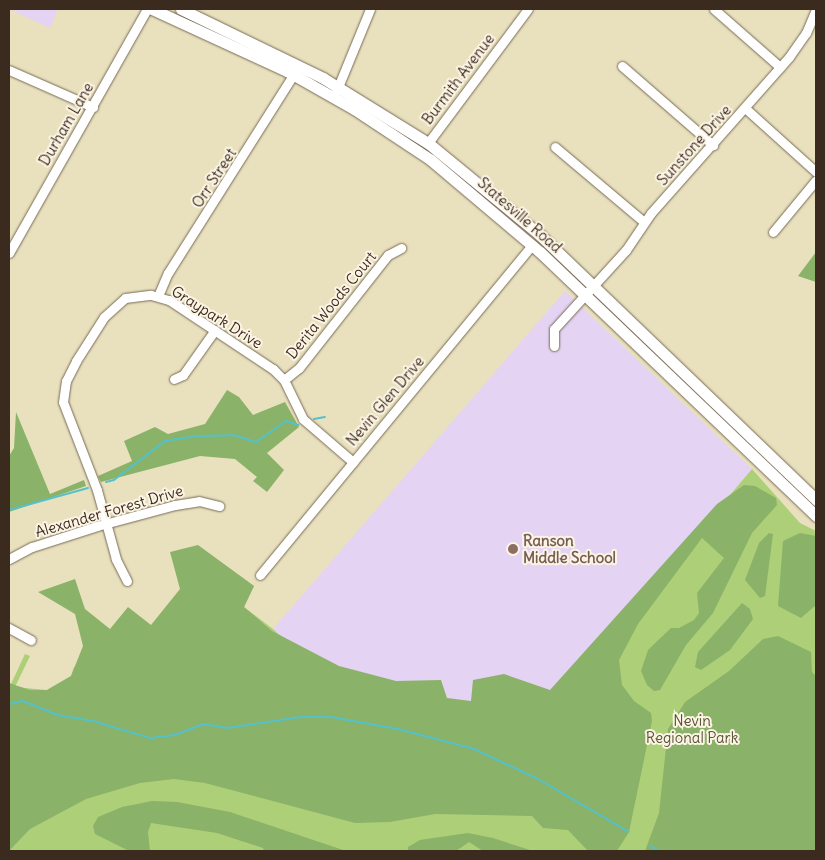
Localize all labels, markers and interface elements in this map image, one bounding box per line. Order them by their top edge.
street label: Burmith Avenue [418,30,498,128]
street label: Durham Lane [35,79,97,169]
street label: Sunstone Drive [653,101,735,189]
street label: Orr Street [188,145,240,211]
street label: Statesville Road [474,174,566,256]
street label: Derita Woods Court [282,248,380,362]
street label: Graypark Drive [168,282,266,352]
street label: Nevin Glen Drive [342,353,428,449]
street label: Alexander Forest Drive [33,481,185,541]
place label: Ranson Middle School [523,531,616,566]
marker: Ranson Middle School [507,543,519,555]
park label: Nevin Regional Park [646,711,738,746]

